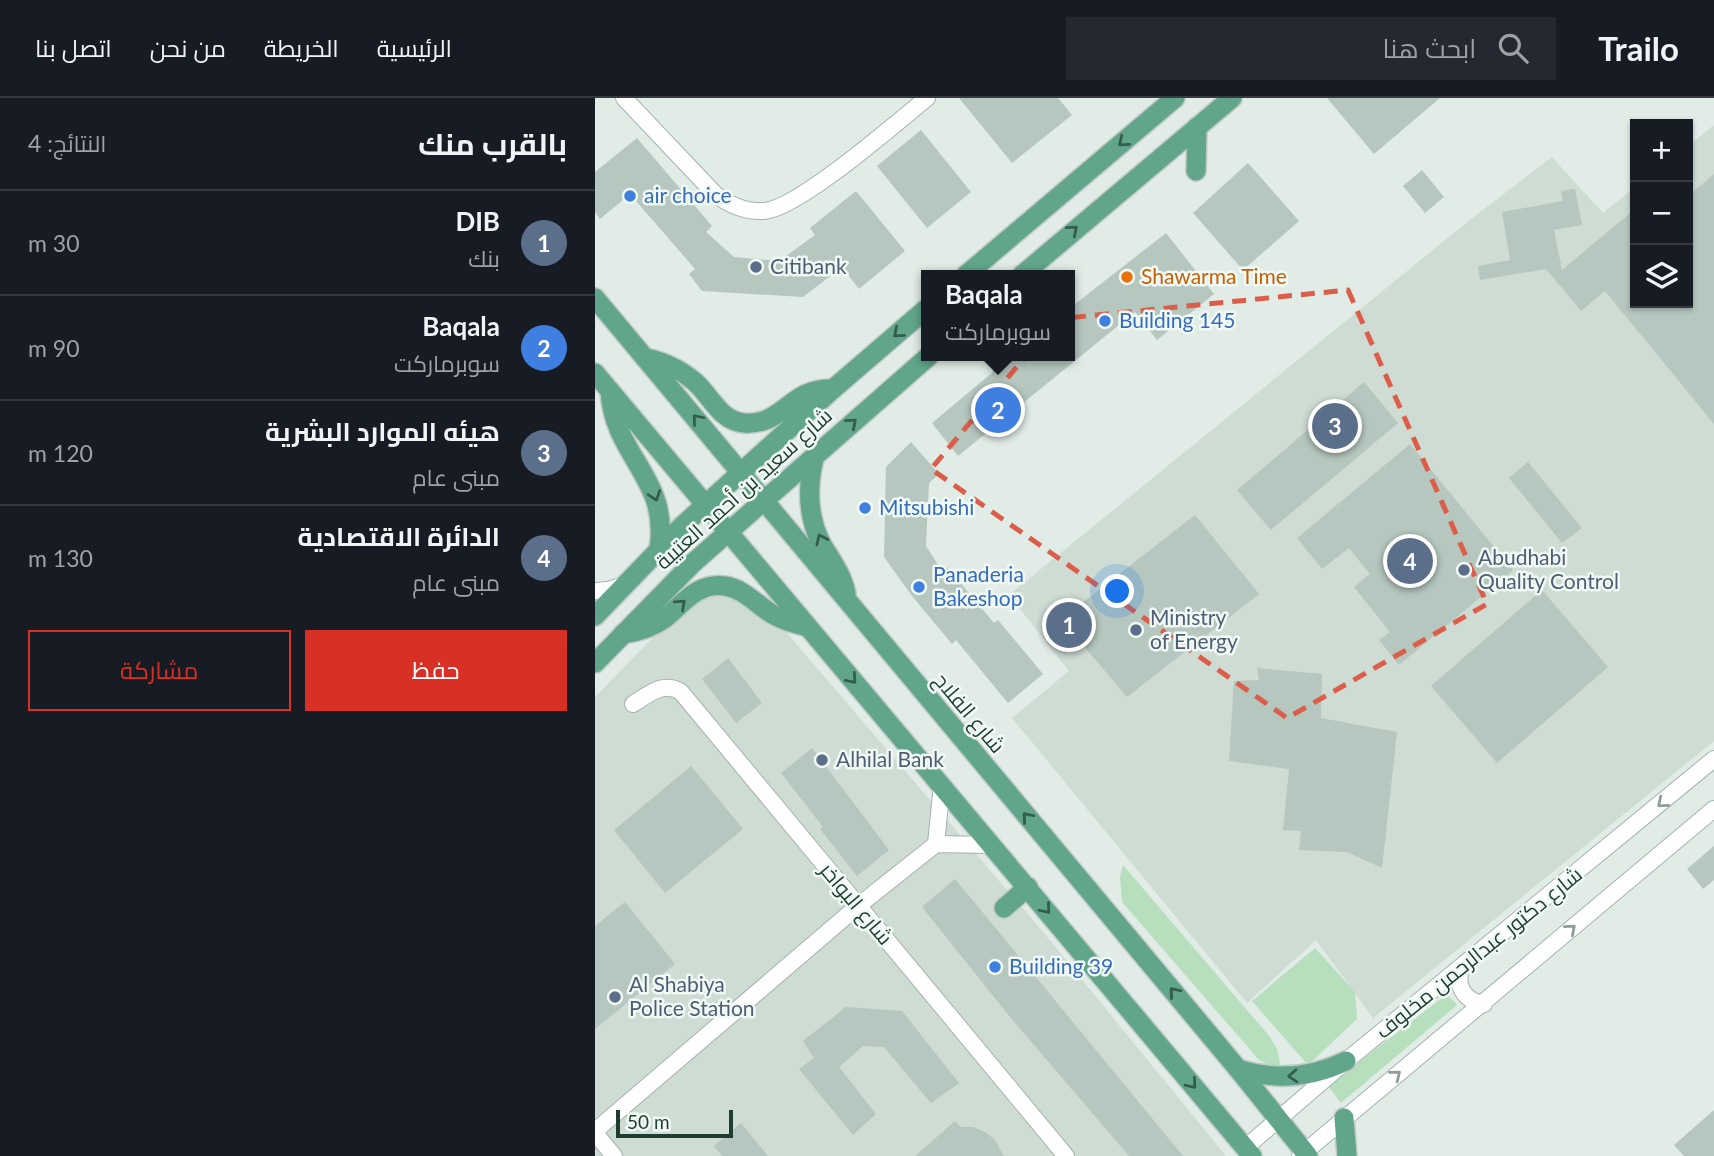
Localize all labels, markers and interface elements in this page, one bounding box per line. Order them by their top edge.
search box [1066,17,1556,80]
text: Trailo [1598,28,1679,68]
icon: search [1494,29,1532,67]
text: ابحث هنا [1383,32,1476,64]
text: اتصل بنا [35,33,112,62]
text: من نحن [150,33,226,62]
text: الخريطة [264,33,339,62]
text: الرئيسية [377,33,452,62]
map controls [1630,119,1693,308]
button: + [1630,119,1693,182]
text: بالقرب منك [418,125,567,161]
text: النتائج: 4 [28,129,106,157]
one-way arrow [1118,133,1130,146]
place label: air choice [644,182,732,207]
button: − [1630,182,1693,245]
marker: air choice [622,188,638,204]
text: DIB [455,205,500,237]
one-way arrow [1065,226,1078,238]
text: 30 m [28,229,80,257]
text: 1 [537,229,551,257]
text: بنك [468,244,500,272]
button: layers [1630,245,1693,308]
place label: Citibank [770,253,847,278]
marker: Citibank [748,259,764,275]
place label: Shawarma Time [1141,263,1287,288]
marker: Shawarma Time [1119,269,1135,285]
popup [921,270,1075,361]
text: Baqala [945,278,1023,310]
place label: Building 145 [1119,307,1235,332]
text: Baqala [422,310,500,342]
marker: Building 145 [1097,313,1113,329]
text: سوبرماركت [945,317,1051,345]
one-way arrow [893,325,906,337]
text: 90 m [28,334,80,362]
text: 2 [537,334,551,362]
text: سوبرماركت [394,349,500,377]
pin: 2 [975,384,1021,436]
pin: 3 [1312,400,1358,452]
street label: شارع سعيد بن أحمد العتيبة [650,402,838,576]
text: هيئه الموارد البشرية [265,415,500,447]
one-way arrow [693,415,705,428]
one-way arrow [844,419,857,431]
text: 120 m [28,439,93,467]
text: 3 [537,439,551,467]
text: مبنى عام [412,463,500,491]
one-way arrow [647,489,661,501]
place label: Mitsubishi [879,494,974,519]
marker: Mitsubishi [857,500,873,516]
text: الدائرة الاقتصادية [298,520,500,552]
one-way arrow [815,534,829,546]
pin: 4 [1387,535,1433,587]
text: 130 m [28,544,93,572]
text: 4 [537,544,551,572]
place label: Abudhabi Quality Control [1478,544,1619,593]
place label: Panaderia Bakeshop [933,561,1024,610]
marker: Abudhabi Quality Control [1456,562,1472,578]
text: مبنى عام [412,568,500,596]
your location [1100,574,1134,608]
marker: Panaderia Bakeshop [911,579,927,595]
one-way arrow [673,599,686,612]
pin: 1 [1046,599,1092,651]
place label: Ministry of Energy [1150,604,1238,653]
marker: Ministry of Energy [1128,622,1144,638]
button: مشاركة [28,630,291,711]
button: حفظ [305,630,567,711]
street label: شارع الفلاح [927,667,1011,759]
one-way arrow [844,671,856,684]
place label: Alhilal Bank [836,746,944,771]
marker: Alhilal Bank [814,752,830,768]
one-way arrow [1657,795,1669,808]
one-way arrow [1023,813,1035,826]
street label: شارع البواخر [813,856,899,951]
street label: شارع دكتور عبدالرحمن مخلوف [1370,861,1588,1045]
one-way arrow [1038,901,1051,914]
one-way arrow [1562,925,1575,937]
place label: Building 39 [1009,953,1113,978]
marker: Building 39 [987,959,1003,975]
place label: Al Shabiya Police Station [629,971,755,1020]
one-way arrow [1169,987,1182,999]
marker: Al Shabiya Police Station [607,989,623,1005]
one-way arrow [1287,1068,1298,1083]
one-way arrow [1388,1071,1401,1083]
one-way arrow [1184,1076,1196,1089]
scale bar [616,1107,733,1139]
text: 50 m [627,1110,670,1133]

